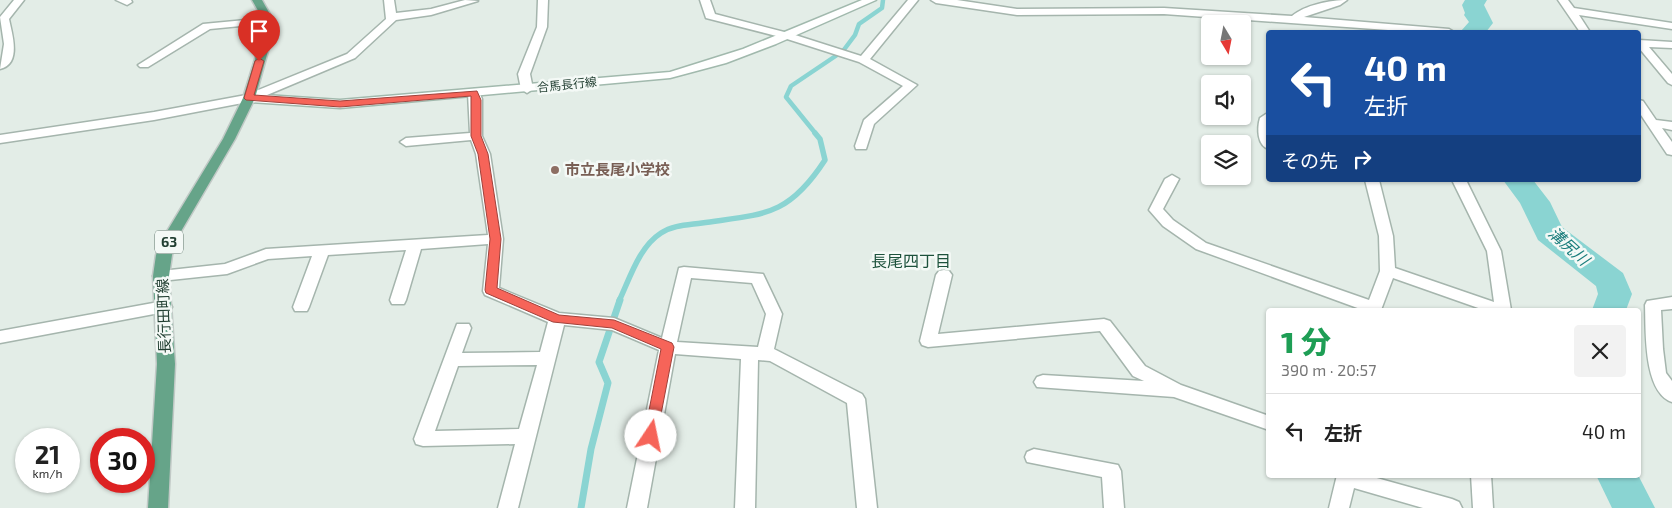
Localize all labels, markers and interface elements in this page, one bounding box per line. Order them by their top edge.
pin [238,10,280,61]
north arrow [1201,15,1251,65]
map controls [1201,15,1251,185]
icon: arrive [245,17,273,45]
text: 40 m [1364,46,1447,88]
icon: left [1281,50,1346,115]
street label: 合馬長行線 [536,74,597,94]
button: sound [1201,75,1251,125]
text: 左折 [1364,92,1408,118]
button: layers [1201,135,1251,185]
icon: right [1348,145,1376,173]
text: その先 [1281,149,1338,172]
place label: 市立長尾小学校 [565,160,670,178]
marker: 市立長尾小学校 [549,164,561,176]
water label: 溝尻川 [1545,223,1595,270]
road number: 63 [155,230,183,253]
district label: 長尾四丁目 [871,251,951,270]
street label: 長行田町線 [153,278,173,354]
text: 1 分 [1281,323,1331,359]
button: close [1574,325,1626,377]
text: 390 m · 20:57 [1281,360,1376,379]
position arrow [624,409,676,461]
icon: left [1281,417,1309,445]
text: 40 m [1582,420,1626,443]
text: 左折 [1324,421,1362,444]
speed limit sign: 30 [90,428,155,493]
text: 21 [35,439,60,469]
text: km/h [33,466,62,480]

